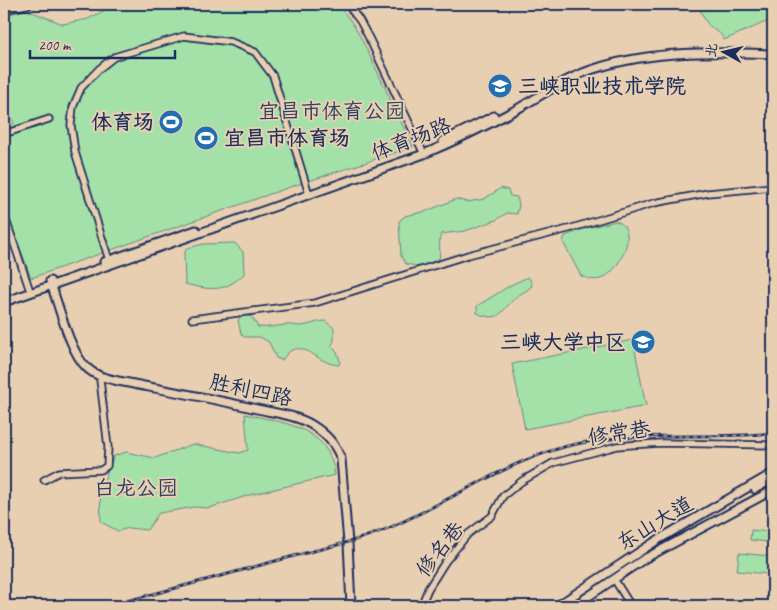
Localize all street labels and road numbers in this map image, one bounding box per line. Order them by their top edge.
street label: 体育场路 [367,112,455,166]
street label: 胜利四路 [207,369,295,411]
street label: 修常巷 [586,415,652,451]
street label: 东山大道 [612,490,698,556]
street label: 修名巷 [410,516,470,582]

